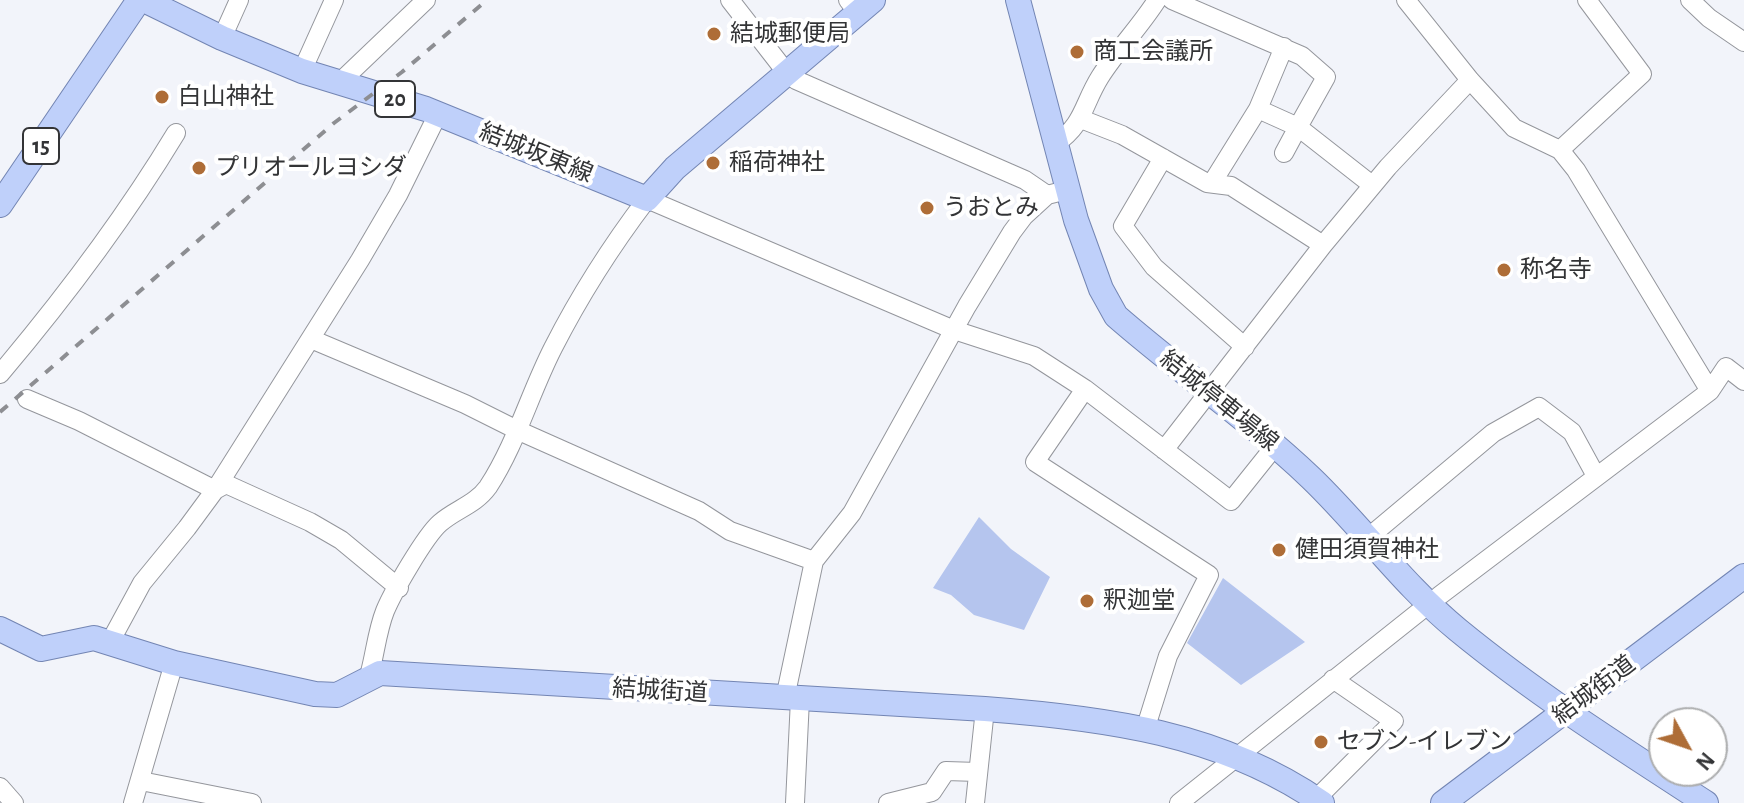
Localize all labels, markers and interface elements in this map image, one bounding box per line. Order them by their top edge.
place label: 結城郵便局 [730,20,850,48]
marker: 結城郵便局 [705,25,723,43]
place label: 商工会議所 [1093,38,1213,66]
marker: 商工会議所 [1068,43,1086,61]
road number: 20 [375,81,415,117]
place label: 白山神社 [178,83,274,111]
marker: 白山神社 [153,88,171,106]
street label: 結城坂東線 [475,117,597,189]
road number: 15 [23,128,59,164]
place label: 稲荷神社 [729,149,825,177]
place label: プリオールヨシダ [215,154,407,182]
marker: 稲荷神社 [704,154,722,172]
marker: プリオールヨシダ [190,159,208,177]
place label: うおとみ [943,194,1039,222]
marker: うおとみ [918,199,936,217]
place label: 称名寺 [1520,256,1592,284]
marker: 称名寺 [1495,261,1513,279]
street label: 結城停車場線 [1154,344,1284,458]
place label: 健田須賀神社 [1295,536,1439,564]
marker: 健田須賀神社 [1270,541,1288,559]
place label: 釈迦堂 [1103,587,1175,615]
marker: 釈迦堂 [1078,592,1096,610]
street label: 結城街道 [1547,650,1641,730]
street label: 結城街道 [611,674,709,708]
north arrow [1648,707,1728,787]
place label: セブン-イレブン [1337,728,1512,756]
marker: セブン-イレブン [1312,733,1330,751]
text: N [1692,748,1718,774]

